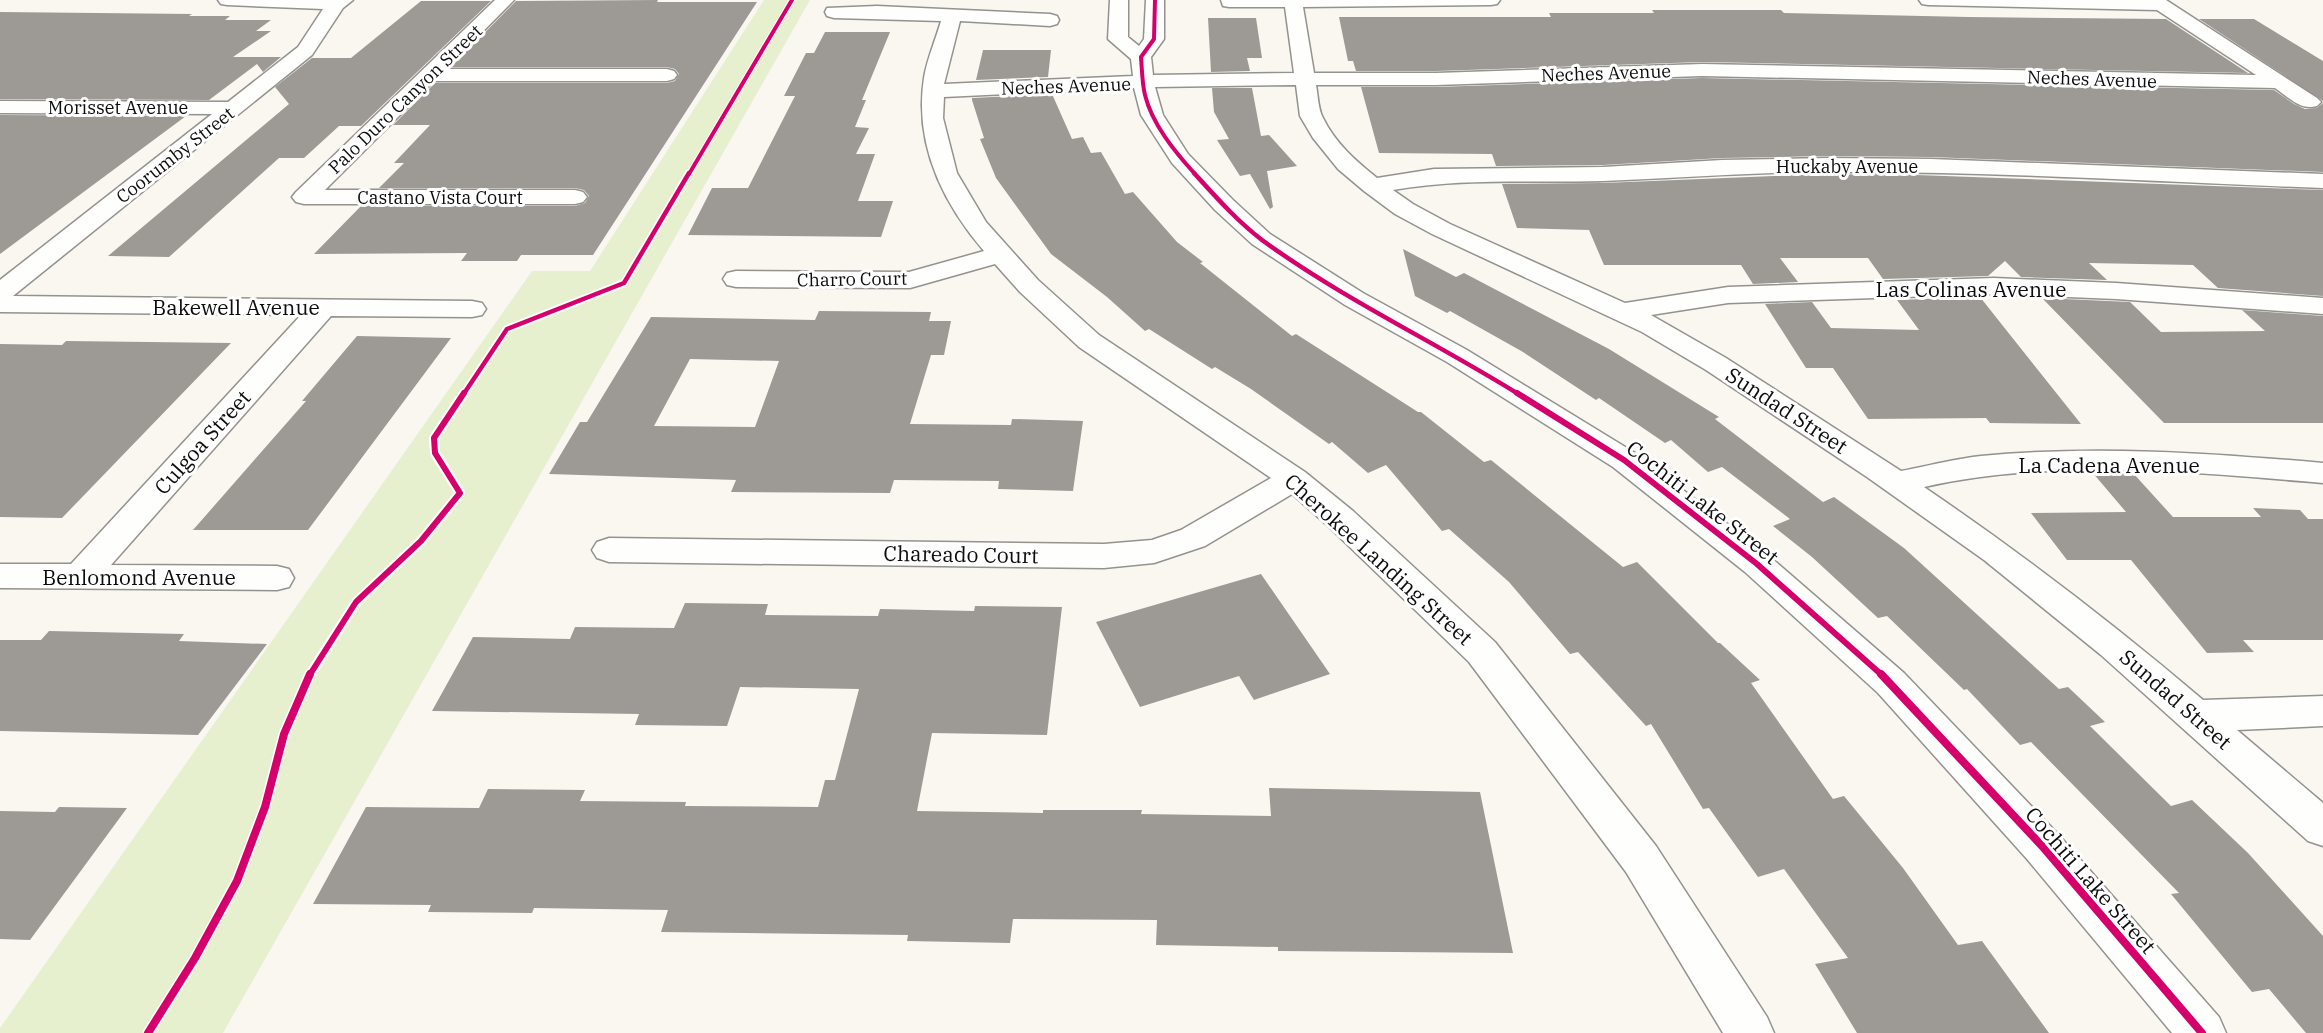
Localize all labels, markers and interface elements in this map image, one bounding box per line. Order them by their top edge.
street label: Palo Duro Canyon Street [323,19,487,179]
street label: Neches Avenue [1541,59,1671,87]
street label: Neches Avenue [2027,65,2157,93]
street label: Neches Avenue [1001,72,1131,100]
street label: Morisset Avenue [48,96,188,119]
street label: Coorumby Street [111,102,239,208]
street label: Huckaby Avenue [1776,155,1918,178]
street label: Castano Vista Court [357,186,523,209]
street label: Charro Court [797,267,907,291]
street label: Las Colinas Avenue [1875,275,2067,303]
street label: Bakewell Avenue [152,293,320,321]
street label: Sundad Street [1721,360,1853,460]
street label: Culgoa Street [148,384,256,500]
street label: Cochiti Lake Street [1621,434,1785,570]
street label: La Cadena Avenue [2018,451,2200,479]
street label: Cherokee Landing Street [1279,467,1479,651]
street label: Chareado Court [883,539,1039,569]
street label: Benlomond Avenue [42,563,236,591]
street label: Sundad Street [2114,643,2238,755]
street label: Cochiti Lake Street [2019,801,2163,959]

